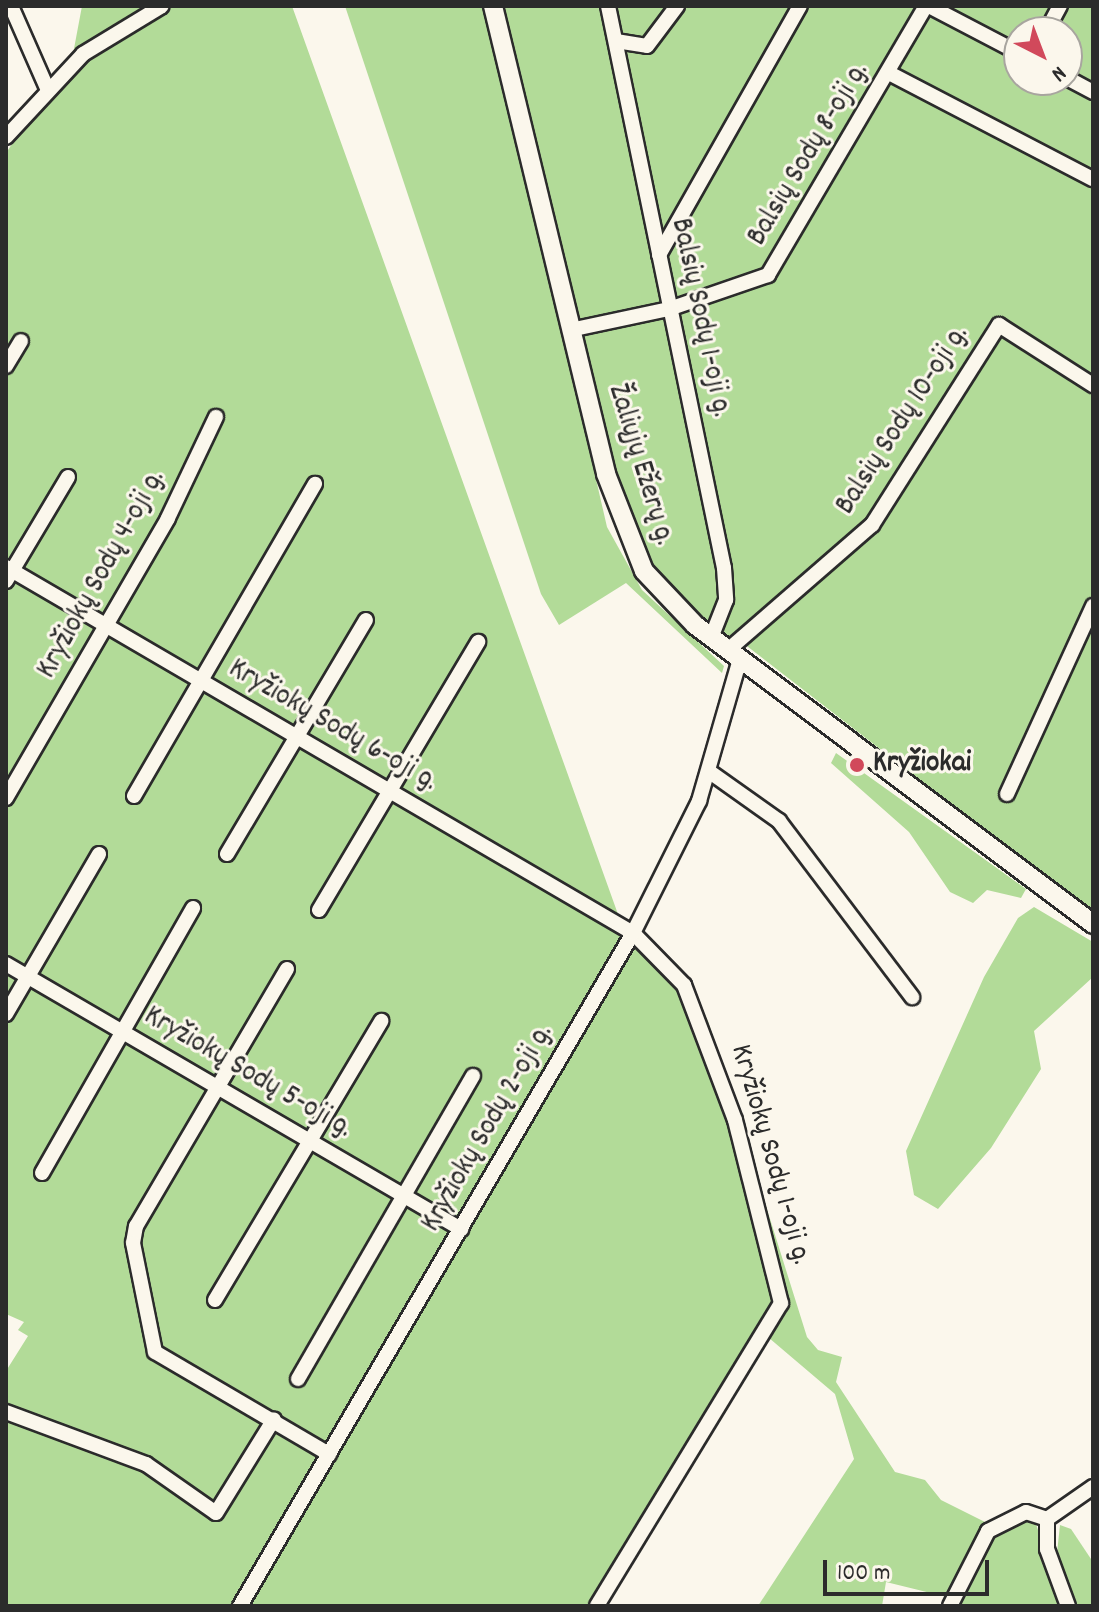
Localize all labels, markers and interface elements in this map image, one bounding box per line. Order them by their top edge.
north arrow [1003,16,1083,96]
street label: Balsių Sodų 8-oji g. [741,57,879,253]
text: N [1044,58,1072,88]
street label: Balsių Sodų 1-oji g. [660,215,738,421]
street label: Balsių Sodų 10-oji g. [829,320,979,522]
street label: Žaliųjų Ežerų g. [597,380,681,550]
street label: Kryžiokų Sodų 4-oji g. [31,464,175,686]
street label: Kryžiokų Sodų 6-oji g. [221,653,443,801]
place label: Kryžiokai [873,747,971,783]
marker: Kryžiokai [848,756,866,774]
street label: Kryžiokų Sodų 5-oji g. [136,1000,358,1148]
street label: Kryžiokų Sodų 2-oji g. [415,1019,563,1239]
street label: Kryžiokų Sodų 1-oji g. [720,1041,818,1269]
scale bar [827,1544,993,1594]
text: 100 m [837,1557,890,1591]

